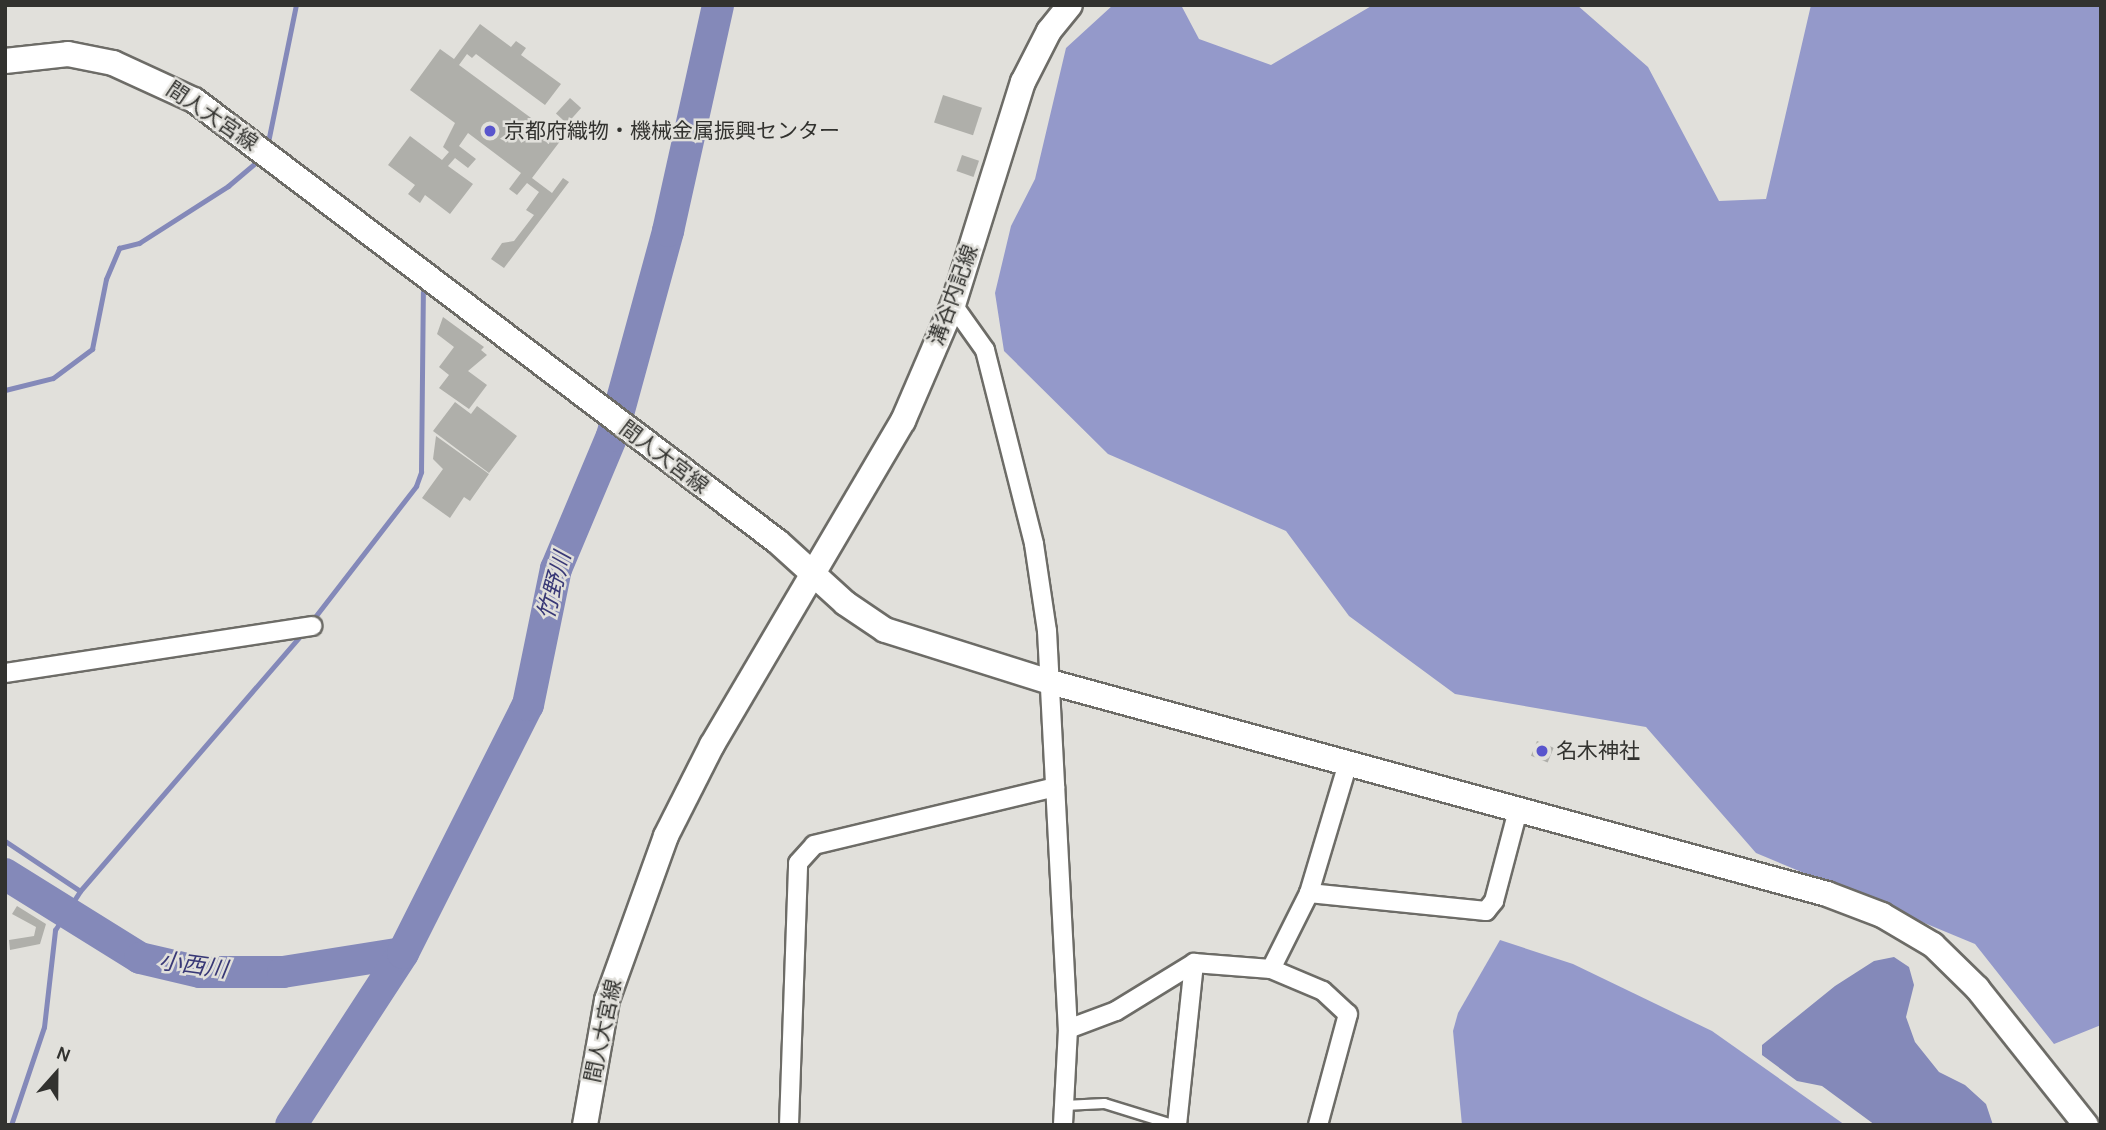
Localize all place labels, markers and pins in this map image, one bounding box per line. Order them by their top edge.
place label: 京都府織物・機械金属振興センター [504,118,840,144]
marker: 京都府織物・機械金属振興センター [482,123,498,139]
place label: 名木神社 [1556,738,1640,764]
marker: 名木神社 [1534,743,1550,759]

